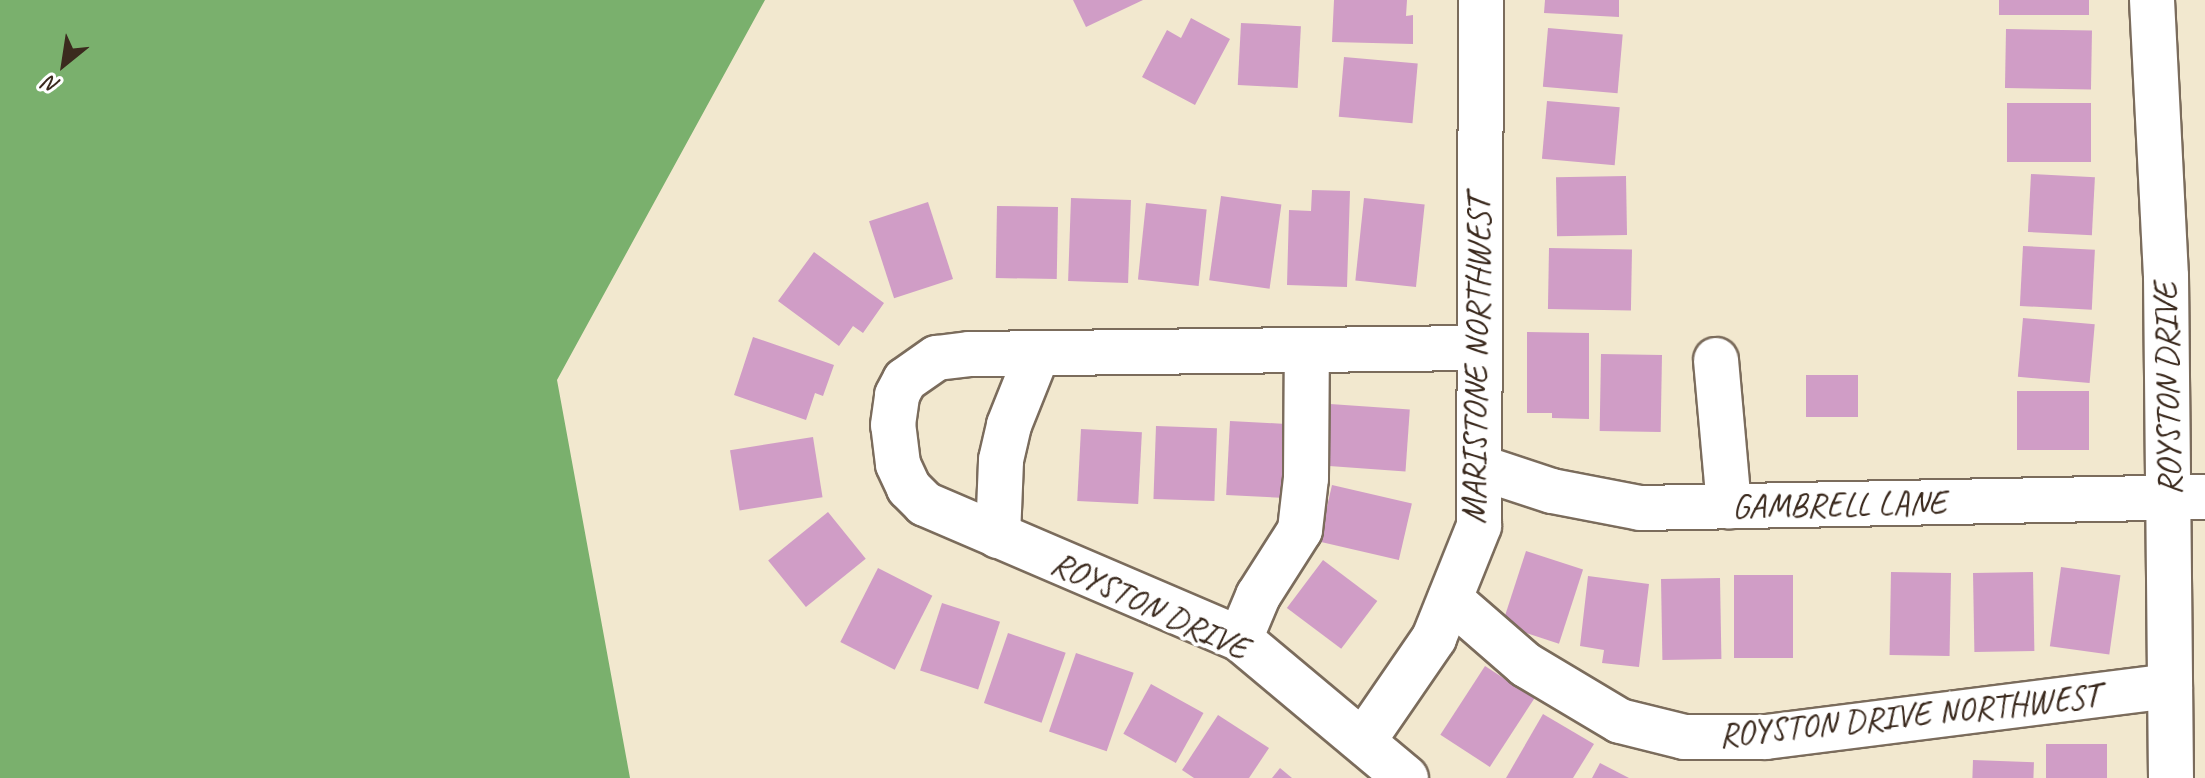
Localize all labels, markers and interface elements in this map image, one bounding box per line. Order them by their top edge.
north arrow [24,24,104,104]
text: N [39,69,65,100]
street label: MARISTONE NORTHWEST [1453,196,1499,524]
street label: ROYSTON DRIVE [2145,283,2189,495]
street label: GAMBRELL LANE [1731,482,1947,526]
street label: ROYSTON DRIVE [1046,542,1254,668]
street label: ROYSTON DRIVE NORTHWEST [1717,675,2101,755]

